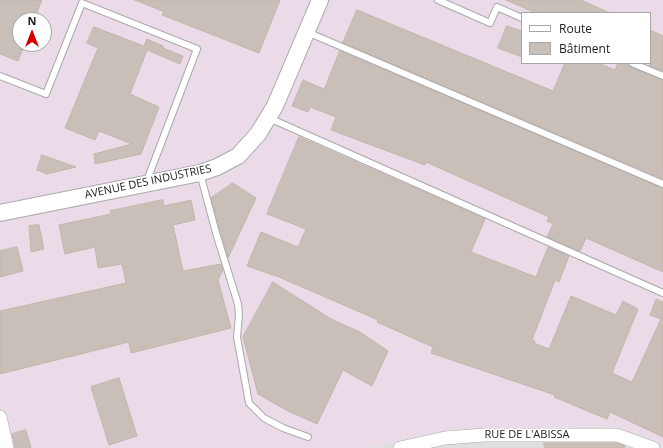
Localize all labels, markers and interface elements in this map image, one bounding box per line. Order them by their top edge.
north arrow [12,12,52,52]
legend [521,12,651,64]
text: N [28,13,36,28]
text: Route [559,20,592,37]
text: Bâtiment [559,40,610,57]
street label: AVENUE DES INDUSTRIES [83,162,213,202]
street label: RUE DE L'ABISSA [484,428,570,442]

